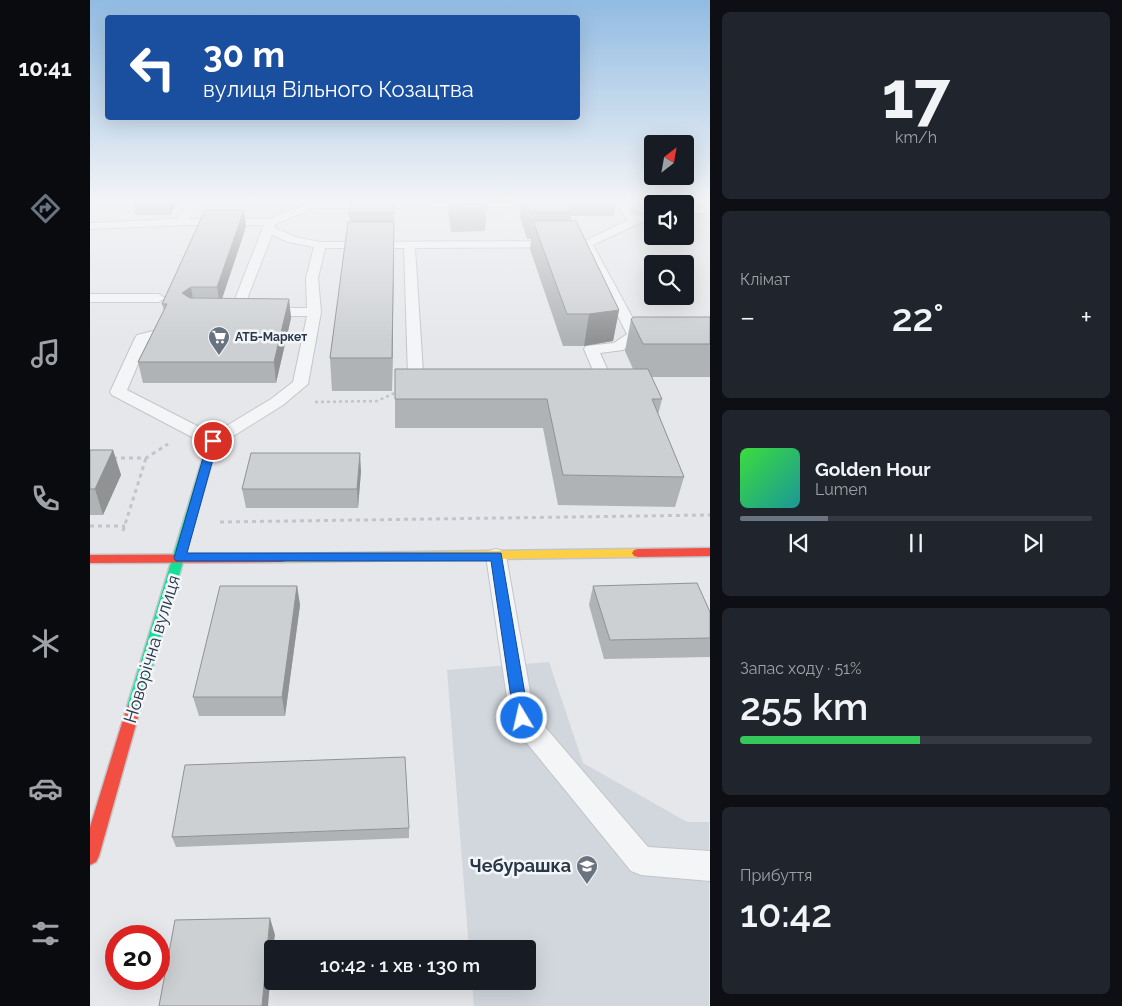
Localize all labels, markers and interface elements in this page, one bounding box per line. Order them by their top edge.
text: 30 m [203,34,285,75]
icon: left [120,35,185,100]
text: 10:41 [18,55,72,81]
text: 17 [882,57,950,133]
text: вулиця Вільного Козацтва [203,76,474,102]
text: km/h [895,128,937,147]
north arrow [644,135,694,185]
map controls [644,135,694,305]
icon: directions [28,191,63,226]
button: sound [644,195,694,245]
button: search [644,255,694,305]
text: Клімат [740,270,790,289]
text: 22° [892,295,944,340]
text: − [740,301,755,334]
text: + [1080,301,1092,334]
supermarket icon: АТБ-Маркет [207,325,231,356]
place label: АТБ-Маркет [235,330,307,344]
icon: music [28,336,63,371]
pin [192,420,234,462]
icon: arrive [199,427,227,455]
text: Golden Hour [815,458,931,480]
text: Lumen [815,480,867,499]
icon: phone [28,481,63,516]
icon: previous [785,529,813,557]
icon: pause [902,529,930,557]
icon: next [1019,529,1047,557]
street label: Новорічна вулиця [119,572,184,725]
icon: climate [28,626,63,661]
text: Запас ходу · 51% [740,659,861,678]
text: 255 km [740,684,868,729]
position arrow [495,691,547,743]
icon: car [28,771,63,806]
school or university icon: Чебурашка [575,854,599,885]
place label: Чебурашка [470,855,571,876]
text: Прибуття [740,866,812,885]
text: 10:42 [740,891,832,936]
icon: filters [28,916,63,951]
speed limit sign: 20 [105,925,170,990]
text: 10:42 · 1 хв · 130 m [320,954,480,976]

